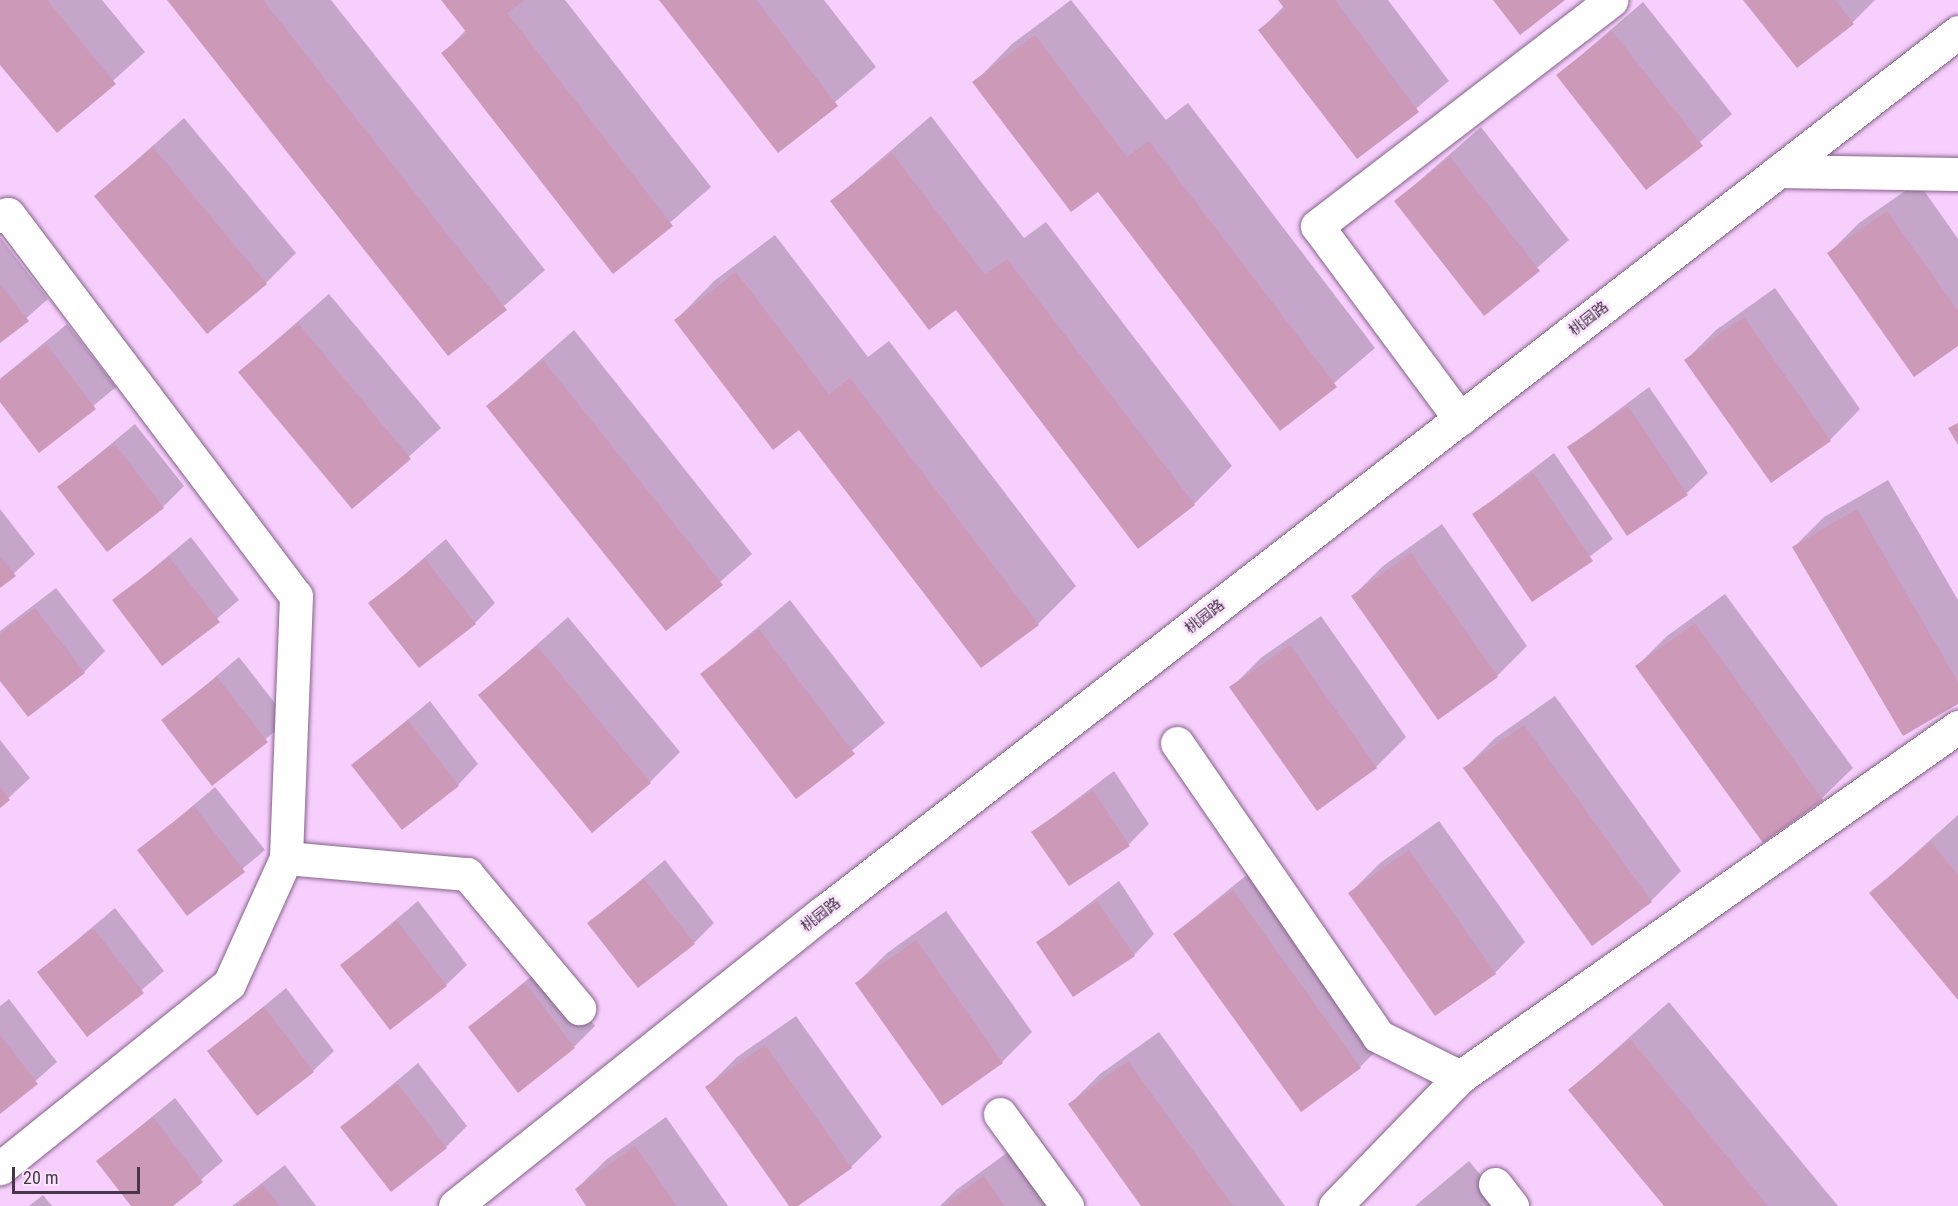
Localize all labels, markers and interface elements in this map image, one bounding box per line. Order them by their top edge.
street label: 桃园路 [1566,298,1612,340]
street label: 桃园路 [1182,596,1228,638]
street label: 桃园路 [798,894,844,936]
scale bar [15,1155,142,1193]
text: 20 m [23,1167,58,1188]

